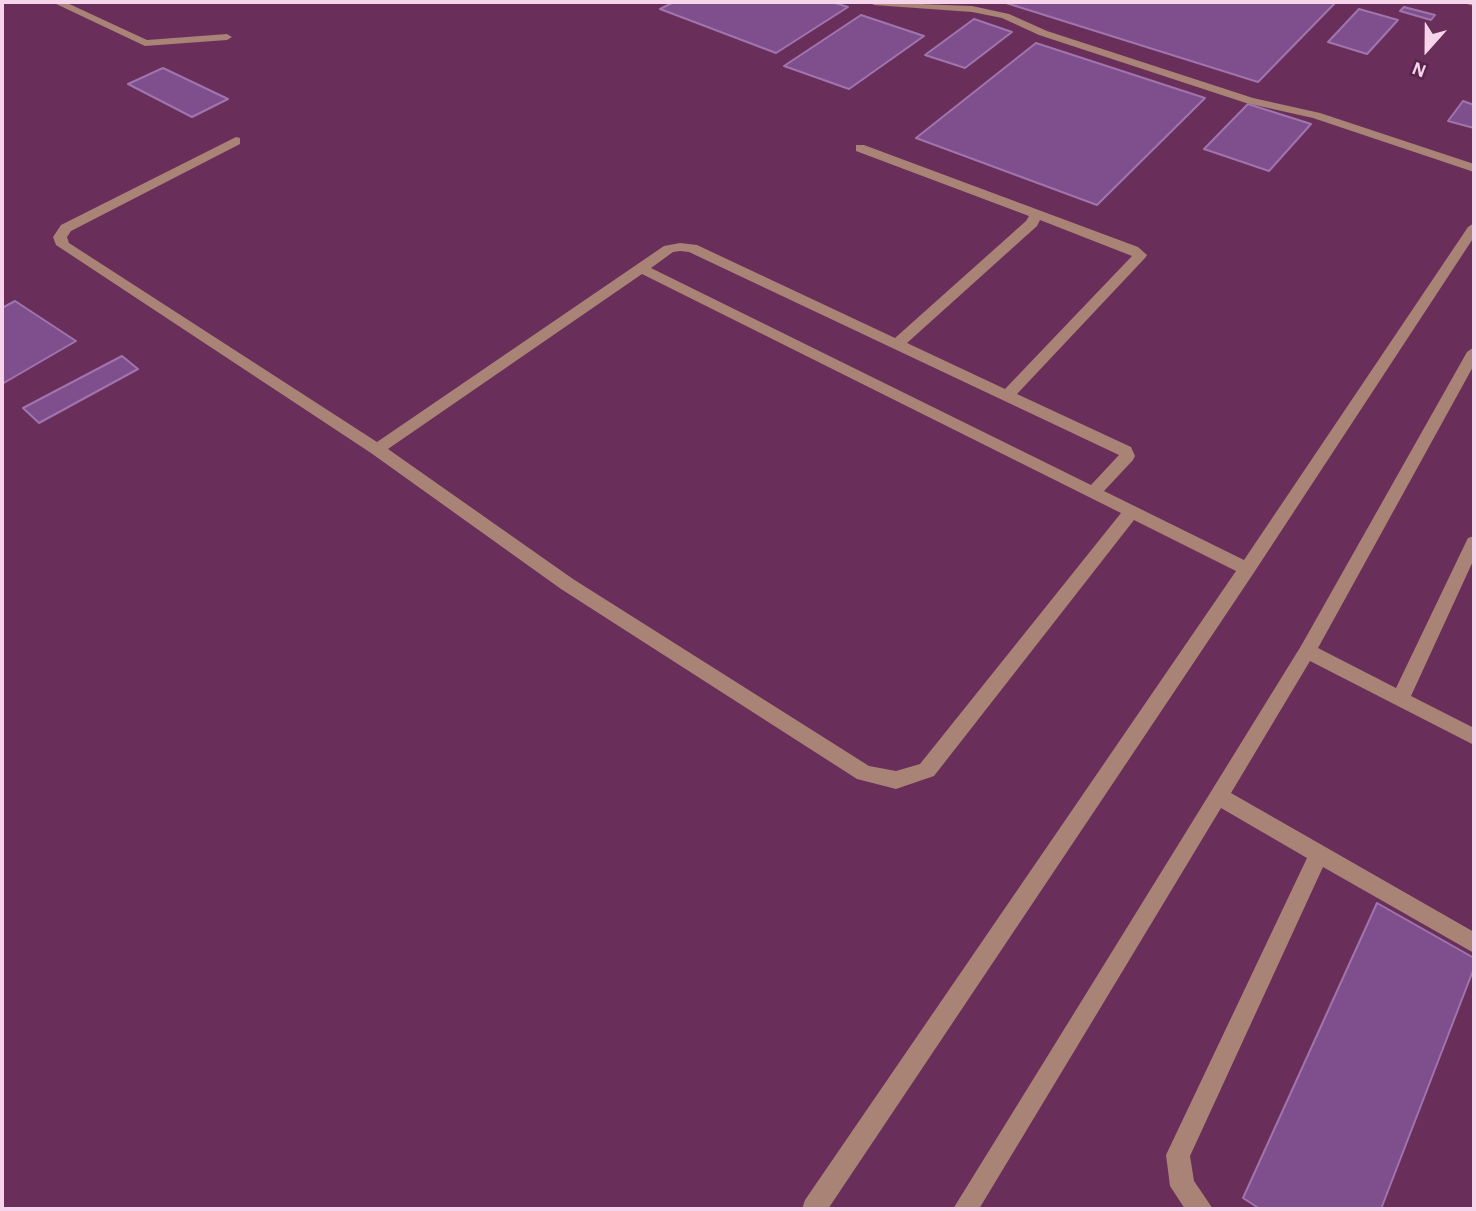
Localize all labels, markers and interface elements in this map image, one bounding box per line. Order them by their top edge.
north arrow [1392,14,1462,84]
text: N [1410,58,1429,80]

